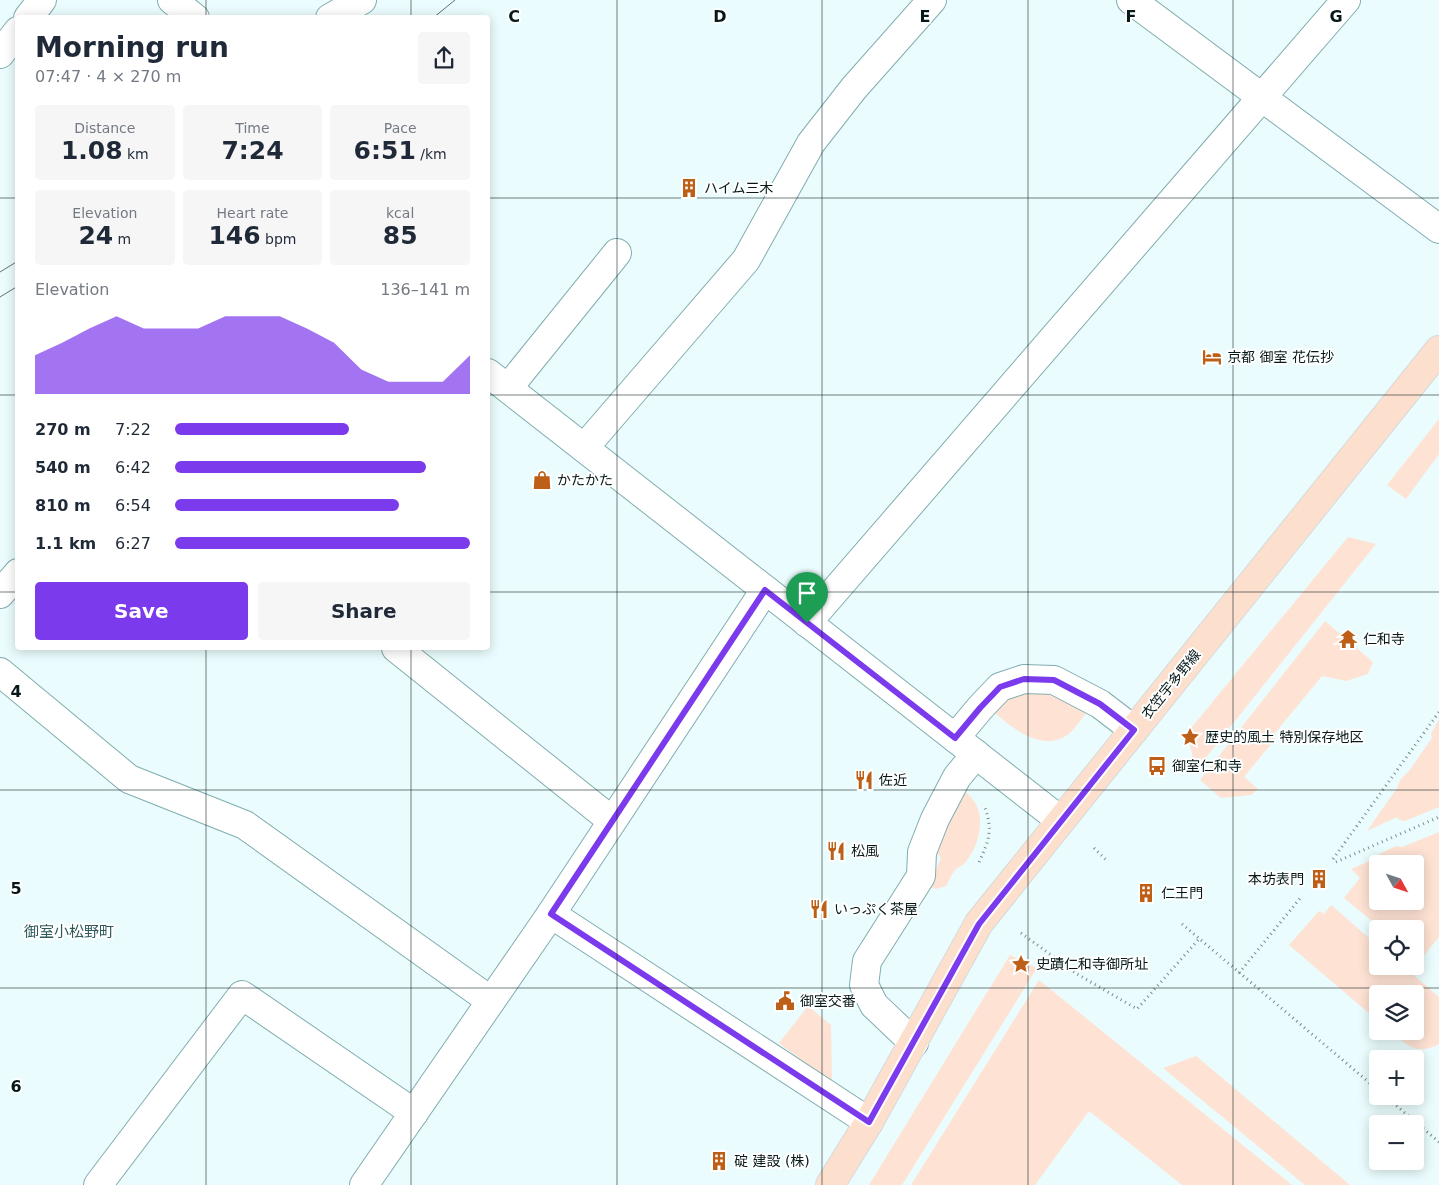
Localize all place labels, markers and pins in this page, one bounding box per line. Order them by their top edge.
building icon: ハイム三木 [678,177,700,199]
place label: ハイム三木 [704,180,773,196]
hotel icon: 京都 御室 花伝抄 [1201,346,1223,368]
place label: 京都 御室 花伝抄 [1227,349,1334,365]
shop icon: かたかた [531,469,553,491]
place label: かたかた [557,472,613,488]
pin [786,572,828,623]
temple icon: 仁和寺 [1337,628,1359,650]
place label: 仁和寺 [1363,631,1405,647]
place icon: 歴史的風土 特別保存地区 [1179,726,1201,748]
place label: 歴史的風土 特別保存地区 [1205,729,1363,745]
bus stop icon: 御室仁和寺 [1146,755,1168,777]
place label: 御室仁和寺 [1172,758,1242,774]
restaurant icon: 佐近 [853,769,875,791]
place label: 佐近 [879,772,907,788]
restaurant icon: 松風 [825,840,847,862]
place label: 松風 [851,843,879,859]
building icon: 本坊表門 [1308,868,1330,890]
place label: 本坊表門 [1248,871,1304,887]
building icon: 仁王門 [1135,882,1157,904]
place label: 仁王門 [1161,885,1203,901]
restaurant icon: いっぷく茶屋 [808,898,830,920]
place label: いっぷく茶屋 [834,901,918,917]
place icon: 史蹟仁和寺御所址 [1010,953,1032,975]
place label: 史蹟仁和寺御所址 [1036,956,1148,972]
public building icon: 御室交番 [774,990,796,1012]
place label: 御室交番 [800,993,856,1009]
building icon: 碇 建設 (株) [708,1150,730,1172]
place label: 碇 建設 (株) [734,1153,810,1169]

